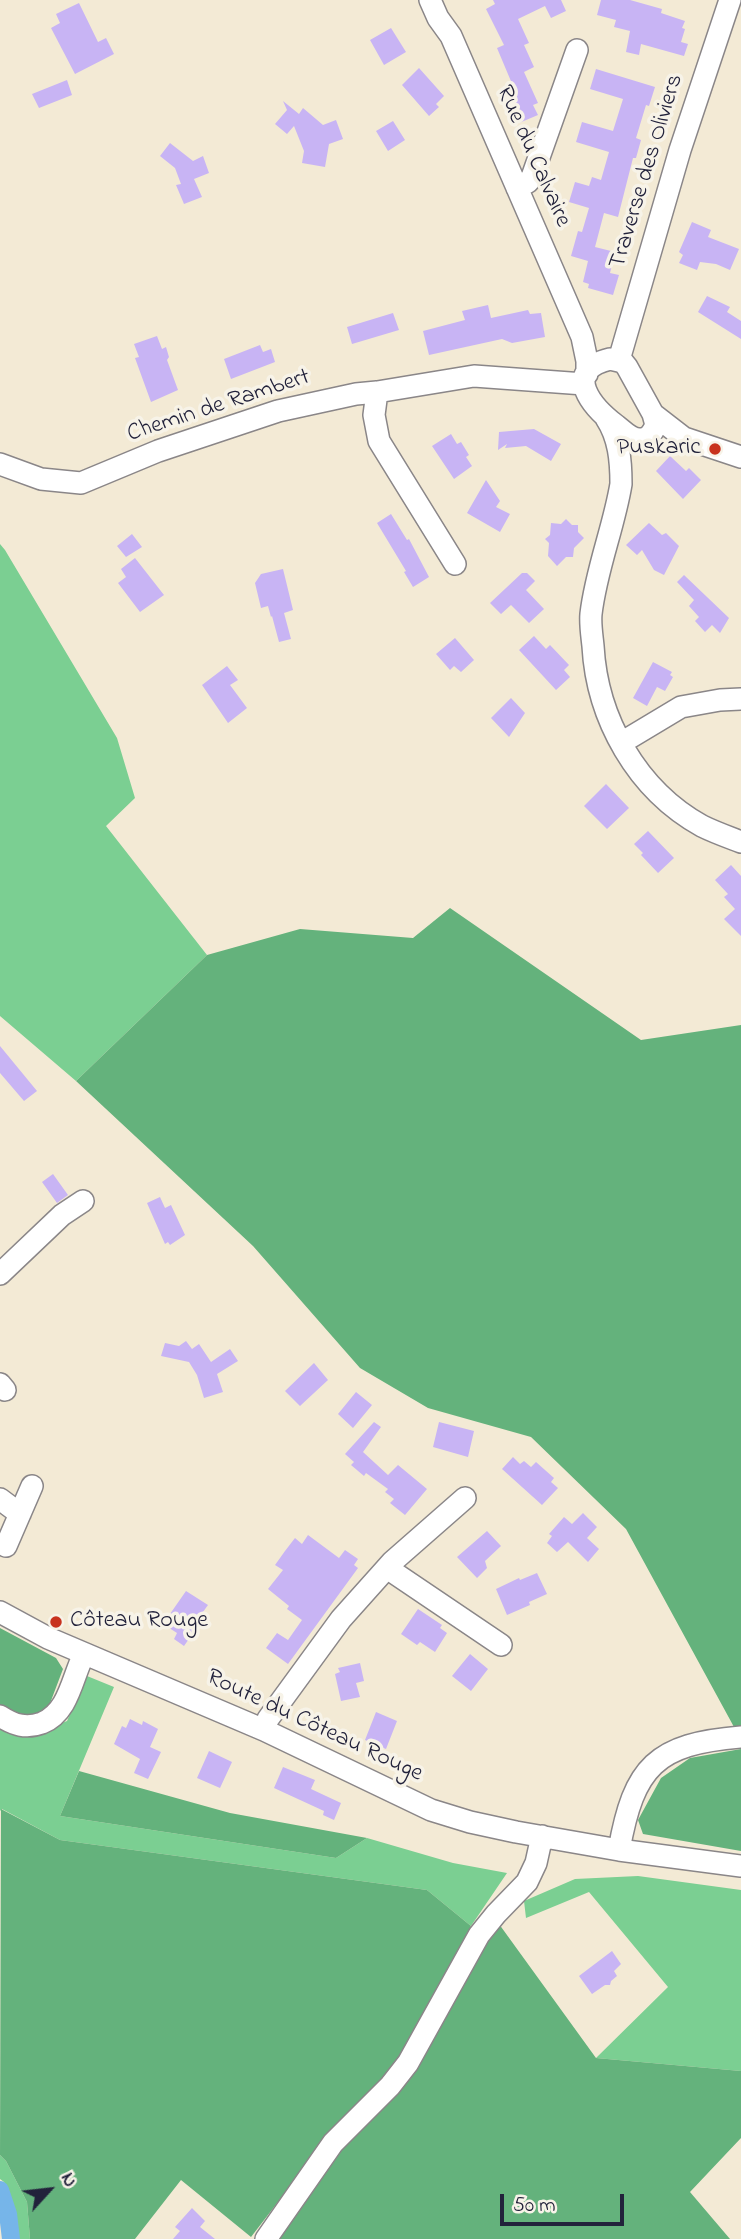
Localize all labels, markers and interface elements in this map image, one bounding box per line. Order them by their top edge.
street label: Traverse des Oliviers [605,71,691,273]
street label: Rue du Calvaire [488,82,576,232]
street label: Chemin de Rambert [124,364,314,450]
place label: Puskaric [617,435,701,463]
marker: Puskaric [707,441,723,457]
place label: Côteau Rouge [70,1608,208,1636]
marker: Côteau Rouge [48,1614,64,1630]
street label: Route du Côteau Rouge [201,1664,427,1790]
north arrow [14,2155,84,2225]
text: N [53,2168,83,2192]
scale bar [503,2180,627,2224]
text: 50 m [513,2191,556,2221]

